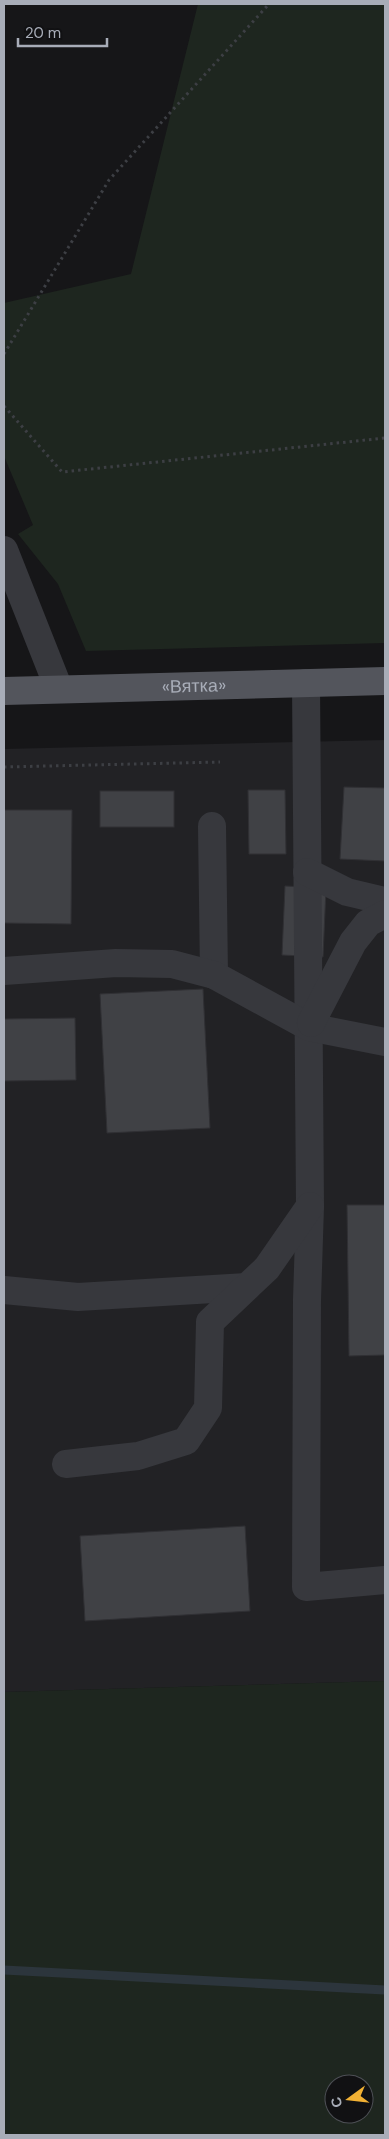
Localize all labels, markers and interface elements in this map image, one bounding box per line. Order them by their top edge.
scale bar [18,15,106,47]
text: 20 m [25,23,61,43]
street label: «Вятка» [161,673,226,699]
north arrow [324,2074,374,2124]
text: С [326,2095,346,2110]

